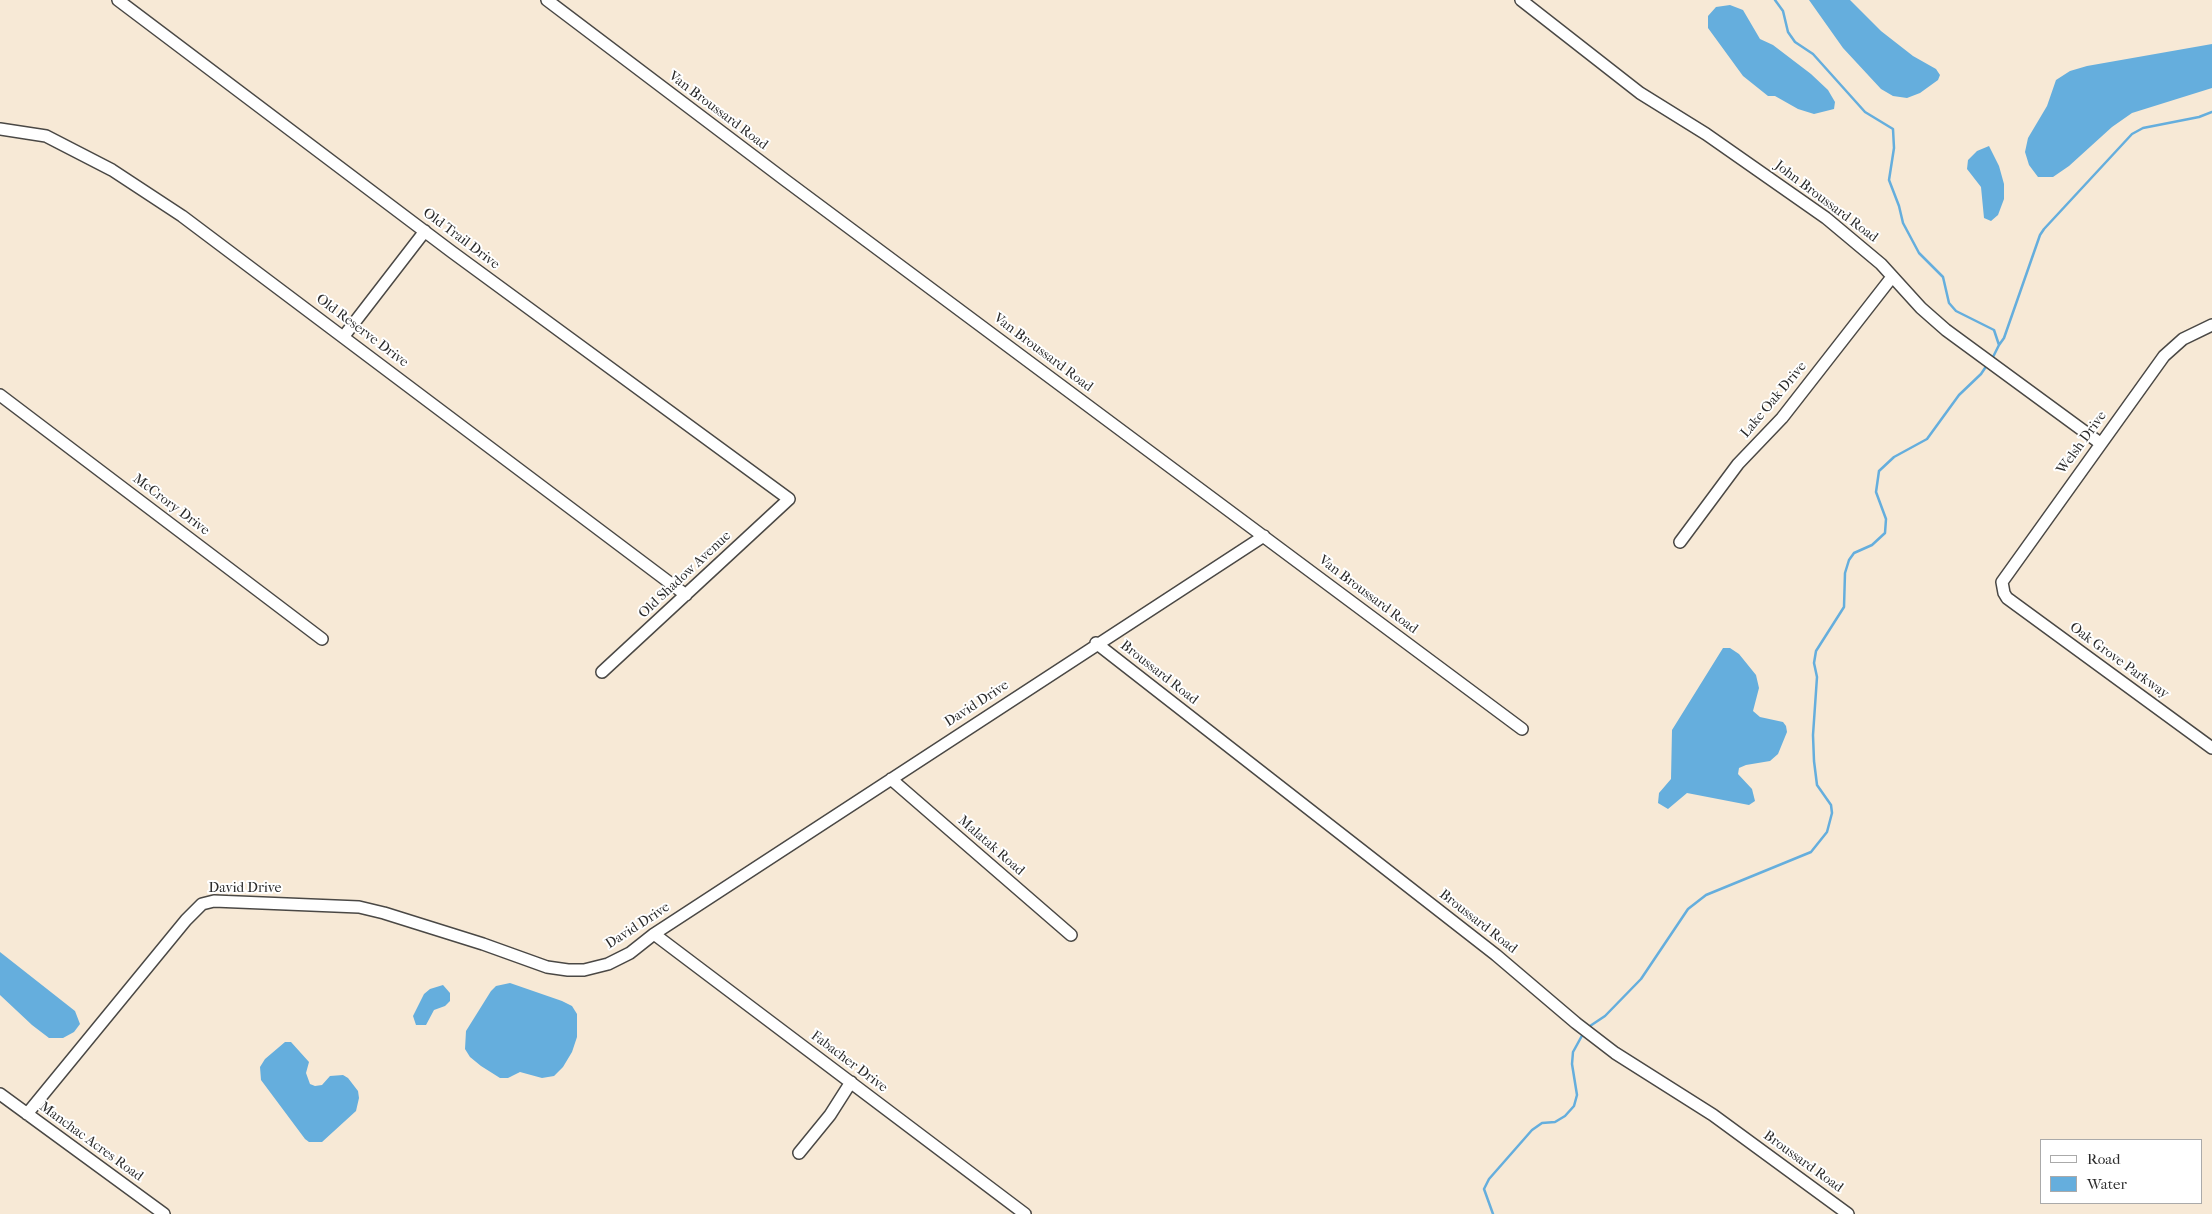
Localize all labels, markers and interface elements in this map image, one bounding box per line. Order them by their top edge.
street label: Van Broussard Road [665,68,771,154]
street label: John Broussard Road [1771,158,1881,246]
street label: Old Trail Drive [419,205,503,273]
street label: Old Reserve Drive [313,291,411,371]
street label: Van Broussard Road [990,310,1096,396]
street label: Lake Oak Drive [1737,359,1811,441]
street label: Welsh Drive [2054,408,2110,478]
street label: McCrory Drive [129,471,213,539]
street label: Old Shadow Avenue [635,528,735,622]
street label: Van Broussard Road [1315,552,1421,638]
street label: Oak Grove Parkway [2066,619,2172,703]
street label: Broussard Road [1117,637,1201,709]
street label: David Drive [942,677,1012,731]
street label: Malatak Road [954,813,1028,879]
street label: David Drive [209,881,281,897]
street label: Broussard Road [1436,886,1520,958]
street label: David Drive [603,899,673,953]
street label: Fabacher Drive [807,1028,891,1096]
street label: Manchac Acres Road [36,1099,146,1185]
street label: Broussard Road [1760,1128,1846,1196]
legend [2040,1139,2202,1204]
text: Road [2087,1150,2120,1168]
text: Water [2087,1175,2127,1193]

